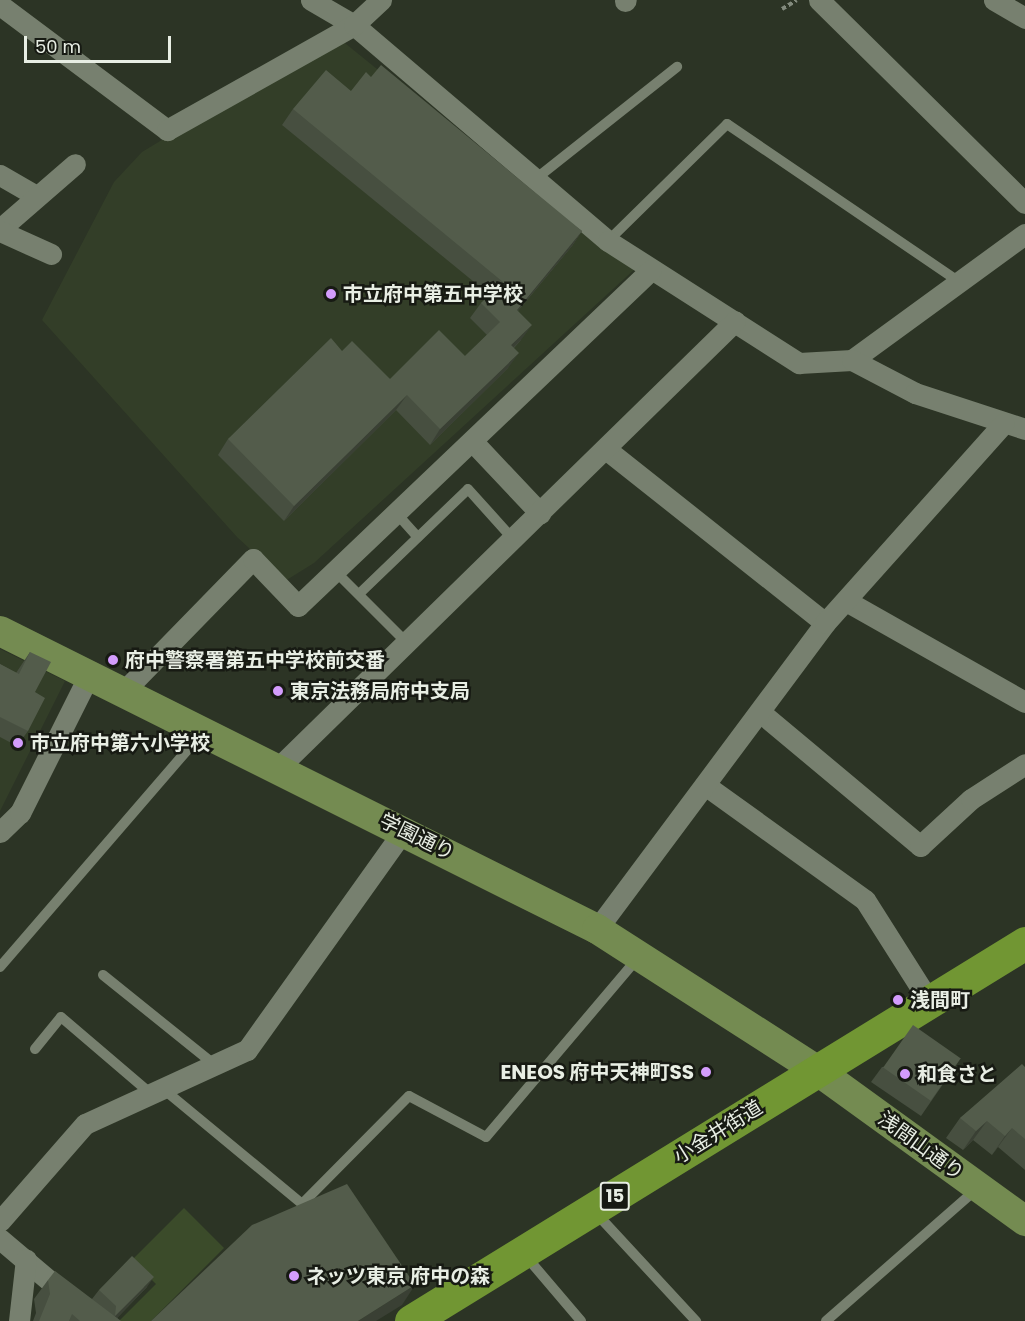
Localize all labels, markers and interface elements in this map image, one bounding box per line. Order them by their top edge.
scale bar [27,24,174,62]
text: 50 m [35,34,81,59]
place label: 市立府中第五中学校 [343,282,523,306]
marker: 市立府中第五中学校 [324,287,338,301]
place label: 府中警察署第五中学校前交番 [125,648,385,672]
marker: 府中警察署第五中学校前交番 [106,653,120,667]
place label: 東京法務局府中支局 [290,679,470,703]
marker: 東京法務局府中支局 [271,684,285,698]
place label: 市立府中第六小学校 [30,731,210,755]
marker: 市立府中第六小学校 [11,736,25,750]
street label: 学園通り [376,809,458,865]
place label: 浅間町 [910,988,970,1012]
marker: 浅間町 [891,993,905,1007]
place label: ENEOS 府中天神町SS [500,1060,694,1084]
place label: 和食さと [917,1062,997,1086]
marker: ENEOS 府中天神町SS [699,1065,713,1079]
marker: 和食さと [898,1067,912,1081]
street label: 小金井街道 [669,1095,767,1169]
street label: 浅間山通り [873,1107,969,1185]
road number: 15 [598,1181,632,1211]
place label: ネッツ東京 府中の森 [306,1264,490,1288]
marker: ネッツ東京 府中の森 [287,1269,301,1283]

